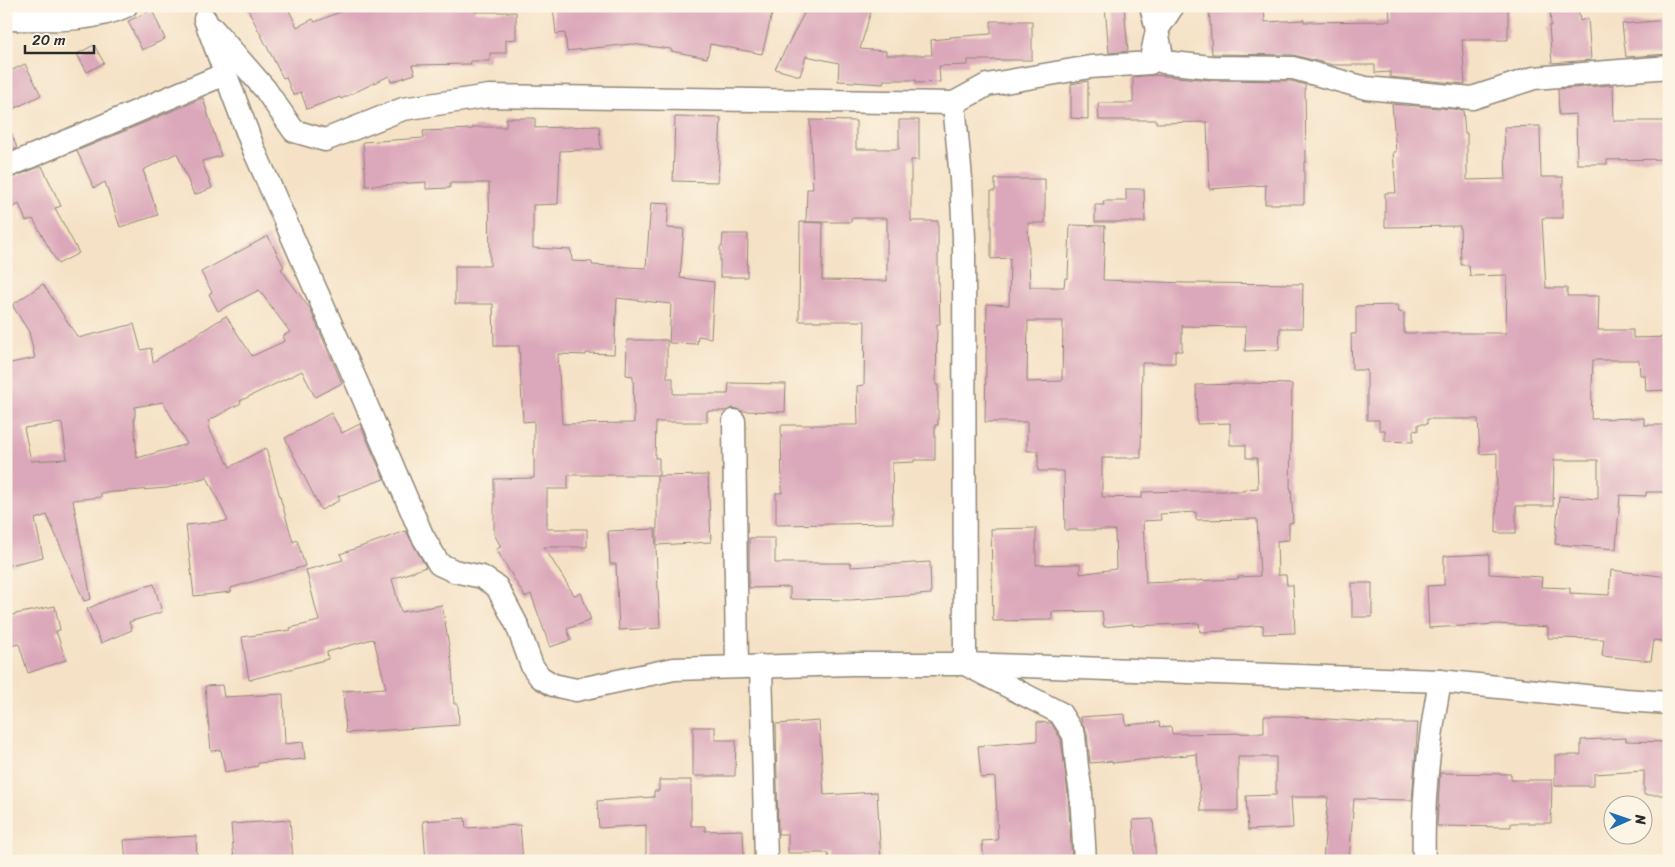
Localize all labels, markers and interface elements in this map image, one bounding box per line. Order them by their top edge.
scale bar [25,22,94,54]
text: 20 m [32,27,66,53]
north arrow [1602,794,1652,844]
text: N [1628,813,1653,825]

